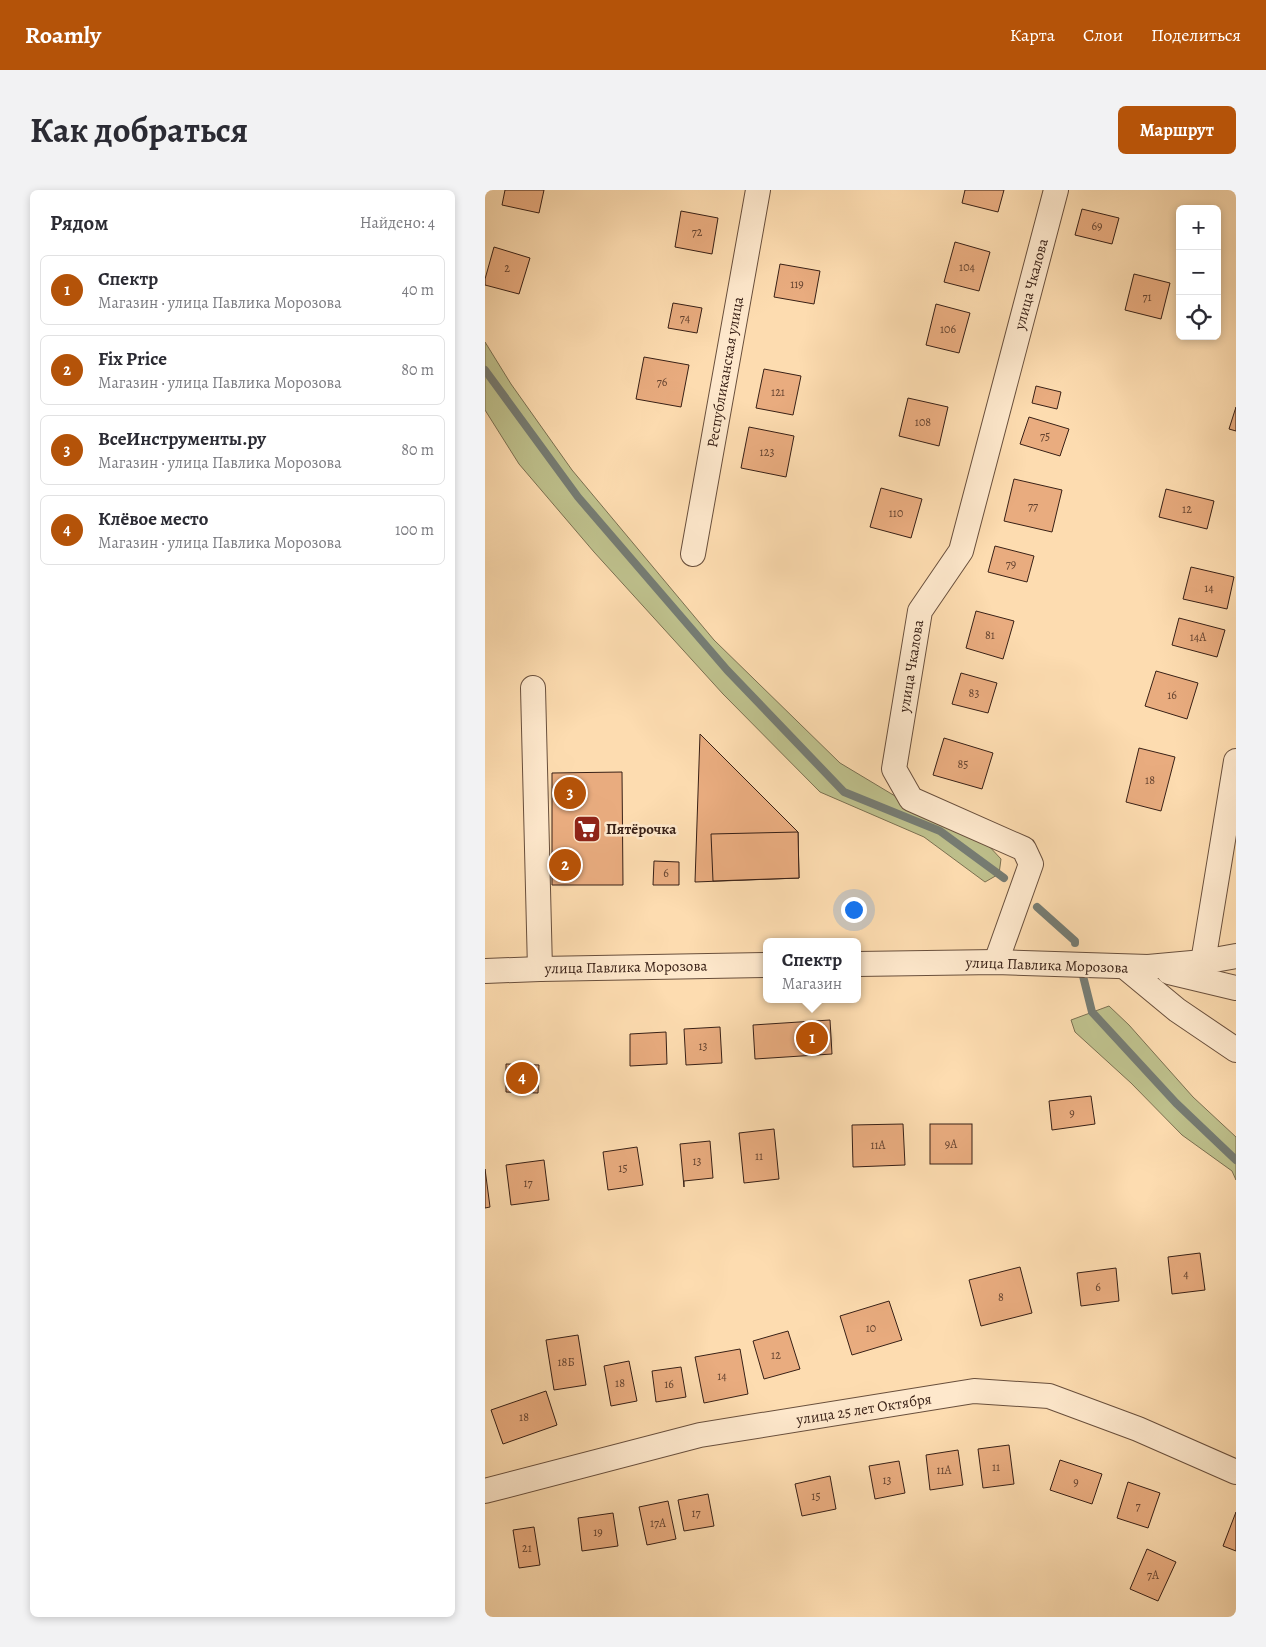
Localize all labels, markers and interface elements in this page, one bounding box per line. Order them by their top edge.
text: Roamly [25,19,101,51]
text: Карта [1010,23,1055,47]
text: Слои [1083,23,1123,47]
text: Поделиться [1151,23,1241,47]
text: Как добраться [30,106,248,154]
button: Маршрут [1118,106,1236,154]
map controls [1176,205,1221,340]
button: + [1176,205,1221,250]
text: Рядом [50,209,108,237]
text: Найдено: 4 [360,212,435,234]
house number: 69 [1091,218,1103,234]
house number: 72 [692,224,703,240]
street label: улица Чкалова [1009,236,1053,333]
button: − [1176,250,1221,295]
house number: 104 [959,259,976,275]
house number: 2 [504,260,510,276]
text: Спектр [98,266,158,292]
house number: 119 [790,276,804,292]
text: 1 [64,279,70,301]
text: 40 m [402,279,434,301]
house number: 71 [1142,289,1152,305]
text: Магазин · улица Павлика Морозова [98,292,342,314]
street label: Республиканская улица [702,295,748,449]
button: locate [1176,295,1221,340]
house number: 74 [680,310,691,326]
house number: 106 [940,321,956,337]
text: Fix Price [98,346,167,372]
text: 2 [63,359,71,381]
text: 80 m [401,359,434,381]
text: Магазин · улица Павлика Морозова [98,372,342,394]
house number: 76 [657,374,668,390]
house number: 121 [771,384,785,400]
house number: 108 [915,414,931,430]
text: ВсеИнструменты.ру [98,426,266,452]
house number: 75 [1040,428,1050,444]
text: 3 [64,439,70,461]
text: 80 m [401,439,434,461]
house number: 123 [760,444,774,460]
text: Магазин · улица Павлика Морозова [98,452,342,474]
house number: 77 [1028,498,1039,514]
house number: 12 [1182,501,1192,517]
house number: 110 [889,505,903,521]
text: Клёвое место [98,506,208,532]
text: 4 [63,519,71,541]
text: 100 m [395,519,434,541]
text: Магазин · улица Павлика Морозова [98,532,342,554]
house number: 79 [1006,556,1016,572]
house number: 14 [1204,580,1214,596]
street label: улица Чкалова [894,618,928,715]
house number: 81 [985,627,995,643]
house number: 14А [1190,629,1207,645]
house number: 83 [969,685,979,701]
house number: 16 [1167,687,1177,703]
house number: 85 [958,756,968,772]
house number: 18 [1145,772,1155,788]
pin: 3 [554,774,586,812]
supermarket icon: Пятёрочка [572,814,602,844]
place label: Пятёрочка [606,819,677,839]
pin: 2 [549,846,581,884]
house number: 6 [663,865,669,881]
your location [841,897,867,923]
popup [763,938,861,1003]
text: Спектр [782,947,842,973]
street label: улица Павлика Морозова [964,952,1129,978]
street label: улица Павлика Морозова [543,956,708,978]
text: Магазин [782,973,842,995]
pin: 1 [796,1019,828,1057]
house number: 13 [698,1038,708,1054]
pin: 4 [506,1059,538,1097]
house number: 9 [1069,1105,1075,1121]
house number: 9А [945,1136,958,1152]
house number: 11А [870,1137,887,1153]
house number: 11 [755,1148,763,1164]
house number: 13 [692,1153,702,1169]
house number: 15 [618,1160,628,1176]
house number: 17 [523,1175,534,1191]
house number: 4 [1183,1266,1189,1282]
house number: 6 [1095,1279,1101,1295]
house number: 8 [998,1289,1004,1305]
house number: 10 [866,1320,876,1336]
house number: 12 [771,1347,781,1363]
house number: 18Б [557,1354,575,1370]
house number: 14 [717,1368,727,1384]
house number: 18 [615,1375,625,1391]
house number: 16 [664,1376,674,1392]
street label: улица 25 лет Октября [794,1388,933,1430]
house number: 18 [519,1409,529,1425]
house number: 11 [992,1459,1000,1475]
house number: 11А [936,1462,953,1478]
house number: 13 [882,1472,892,1488]
house number: 9 [1073,1474,1079,1490]
house number: 15 [811,1488,821,1504]
house number: 7 [1135,1498,1141,1514]
house number: 17 [691,1505,702,1521]
house number: 17А [650,1515,667,1531]
house number: 19 [593,1524,603,1540]
house number: 21 [522,1540,532,1556]
house number: 7А [1147,1567,1160,1583]

